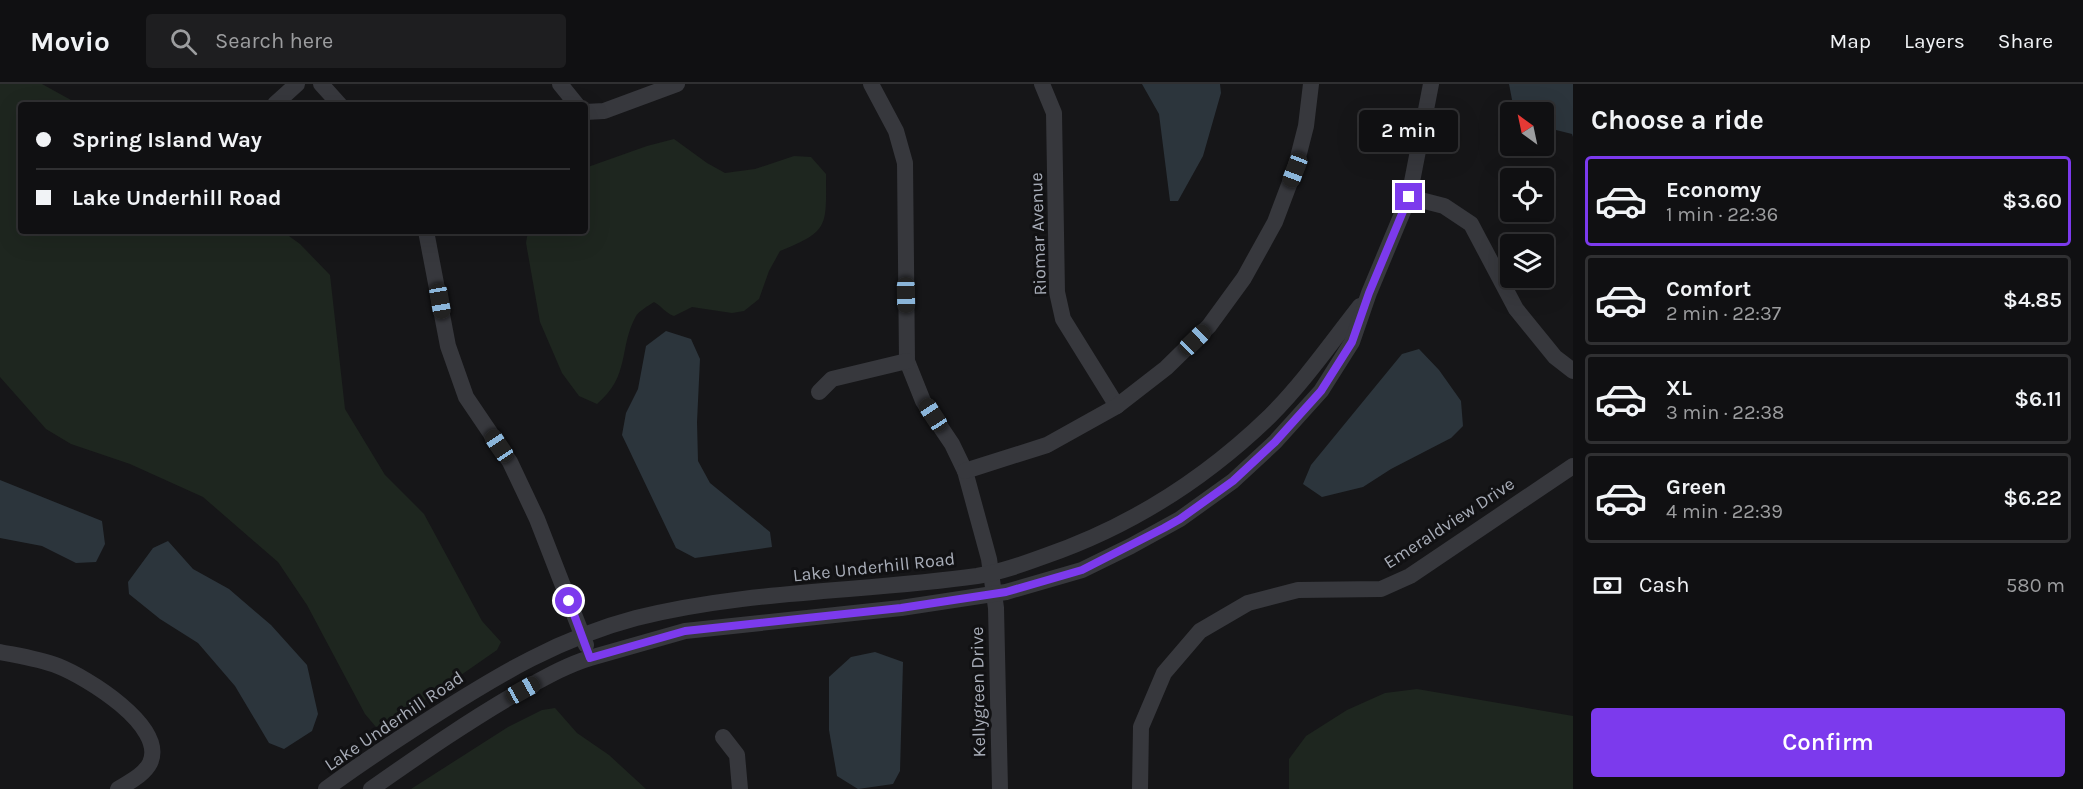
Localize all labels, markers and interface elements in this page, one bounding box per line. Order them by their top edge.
search box [146,14,566,68]
text: Movio [30,25,110,58]
icon: search [167,25,200,58]
text: Search here [215,28,333,54]
text: Map [1829,29,1871,53]
text: Layers [1904,29,1965,53]
text: Share [1998,29,2053,53]
north arrow [1500,102,1554,156]
map controls [1500,102,1554,288]
text: Choose a ride [1591,104,1764,136]
callout: 2 min [1360,110,1458,152]
text: 2 min [1381,119,1436,142]
text: Spring Island Way [72,127,262,153]
car [1280,150,1310,190]
button: locate [1500,168,1554,222]
street label: Riomar Avenue [1025,172,1051,296]
icon: car [1594,174,1648,228]
text: Economy [1666,177,1761,203]
route end [1395,183,1422,210]
text: Lake Underhill Road [72,185,282,211]
text: $3.60 [2002,188,2062,214]
text: 1 min · 22:36 [1666,203,1778,226]
button: layers [1500,234,1554,288]
icon: car [1594,273,1648,327]
text: Comfort [1666,276,1751,302]
car [897,277,915,313]
car [428,282,452,320]
text: $4.85 [2003,287,2062,313]
text: 2 min · 22:37 [1666,302,1781,325]
car [1176,321,1214,359]
icon: car [1594,372,1648,426]
text: XL [1666,375,1692,401]
text: $6.11 [2014,386,2062,412]
car [916,395,950,435]
text: 3 min · 22:38 [1666,401,1784,424]
car [481,426,517,466]
icon: car [1594,471,1648,525]
street label: Emeraldview Drive [1380,473,1518,573]
text: Green [1666,474,1727,500]
text: $6.22 [2003,485,2062,511]
text: 4 min · 22:39 [1666,500,1783,523]
street label: Lake Underhill Road [792,548,956,586]
icon: cash [1591,569,1624,602]
text: Cash [1639,572,1689,598]
text: 580 m [2006,574,2065,597]
route start [555,587,582,614]
street label: Kellygreen Drive [966,626,990,758]
street label: Lake Underhill Road [320,666,468,776]
car [503,673,543,707]
button: Confirm [1591,708,2065,777]

